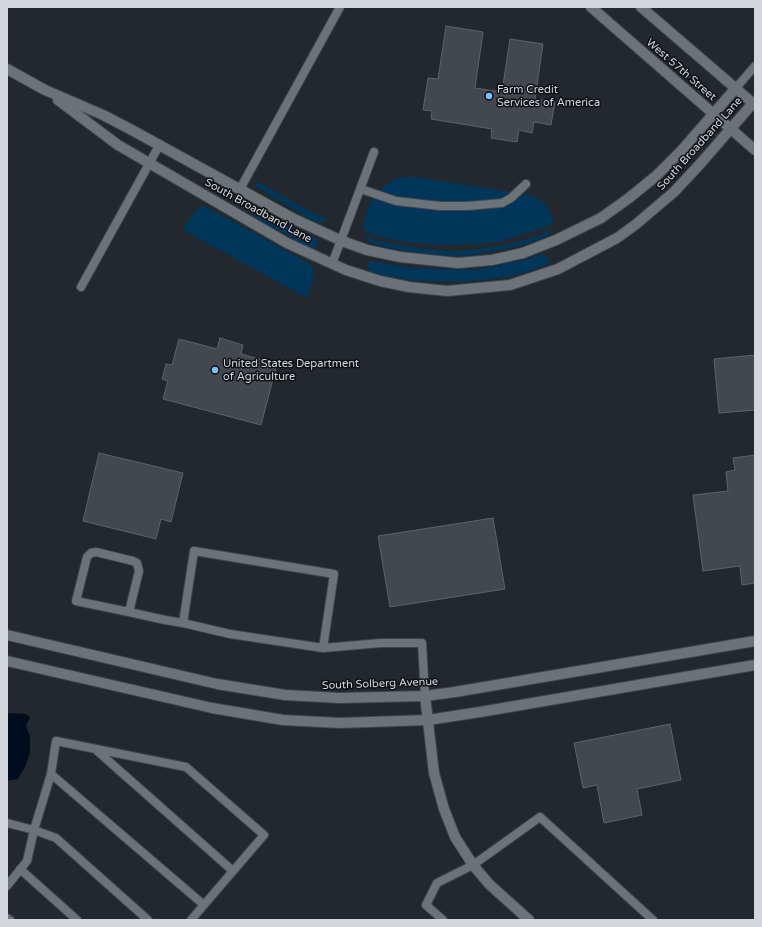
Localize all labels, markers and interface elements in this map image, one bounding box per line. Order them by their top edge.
street label: West 57th Street [643,36,719,104]
place label: Farm Credit Services of America [497,83,600,109]
marker: Farm Credit Services of America [484,91,494,101]
street label: South Broadband Lane [655,95,745,193]
street label: South Broadband Lane [202,176,314,246]
place label: United States Department of Agriculture [223,357,359,383]
marker: United States Department of Agriculture [210,365,220,375]
street label: South Solberg Avenue [322,675,438,693]

